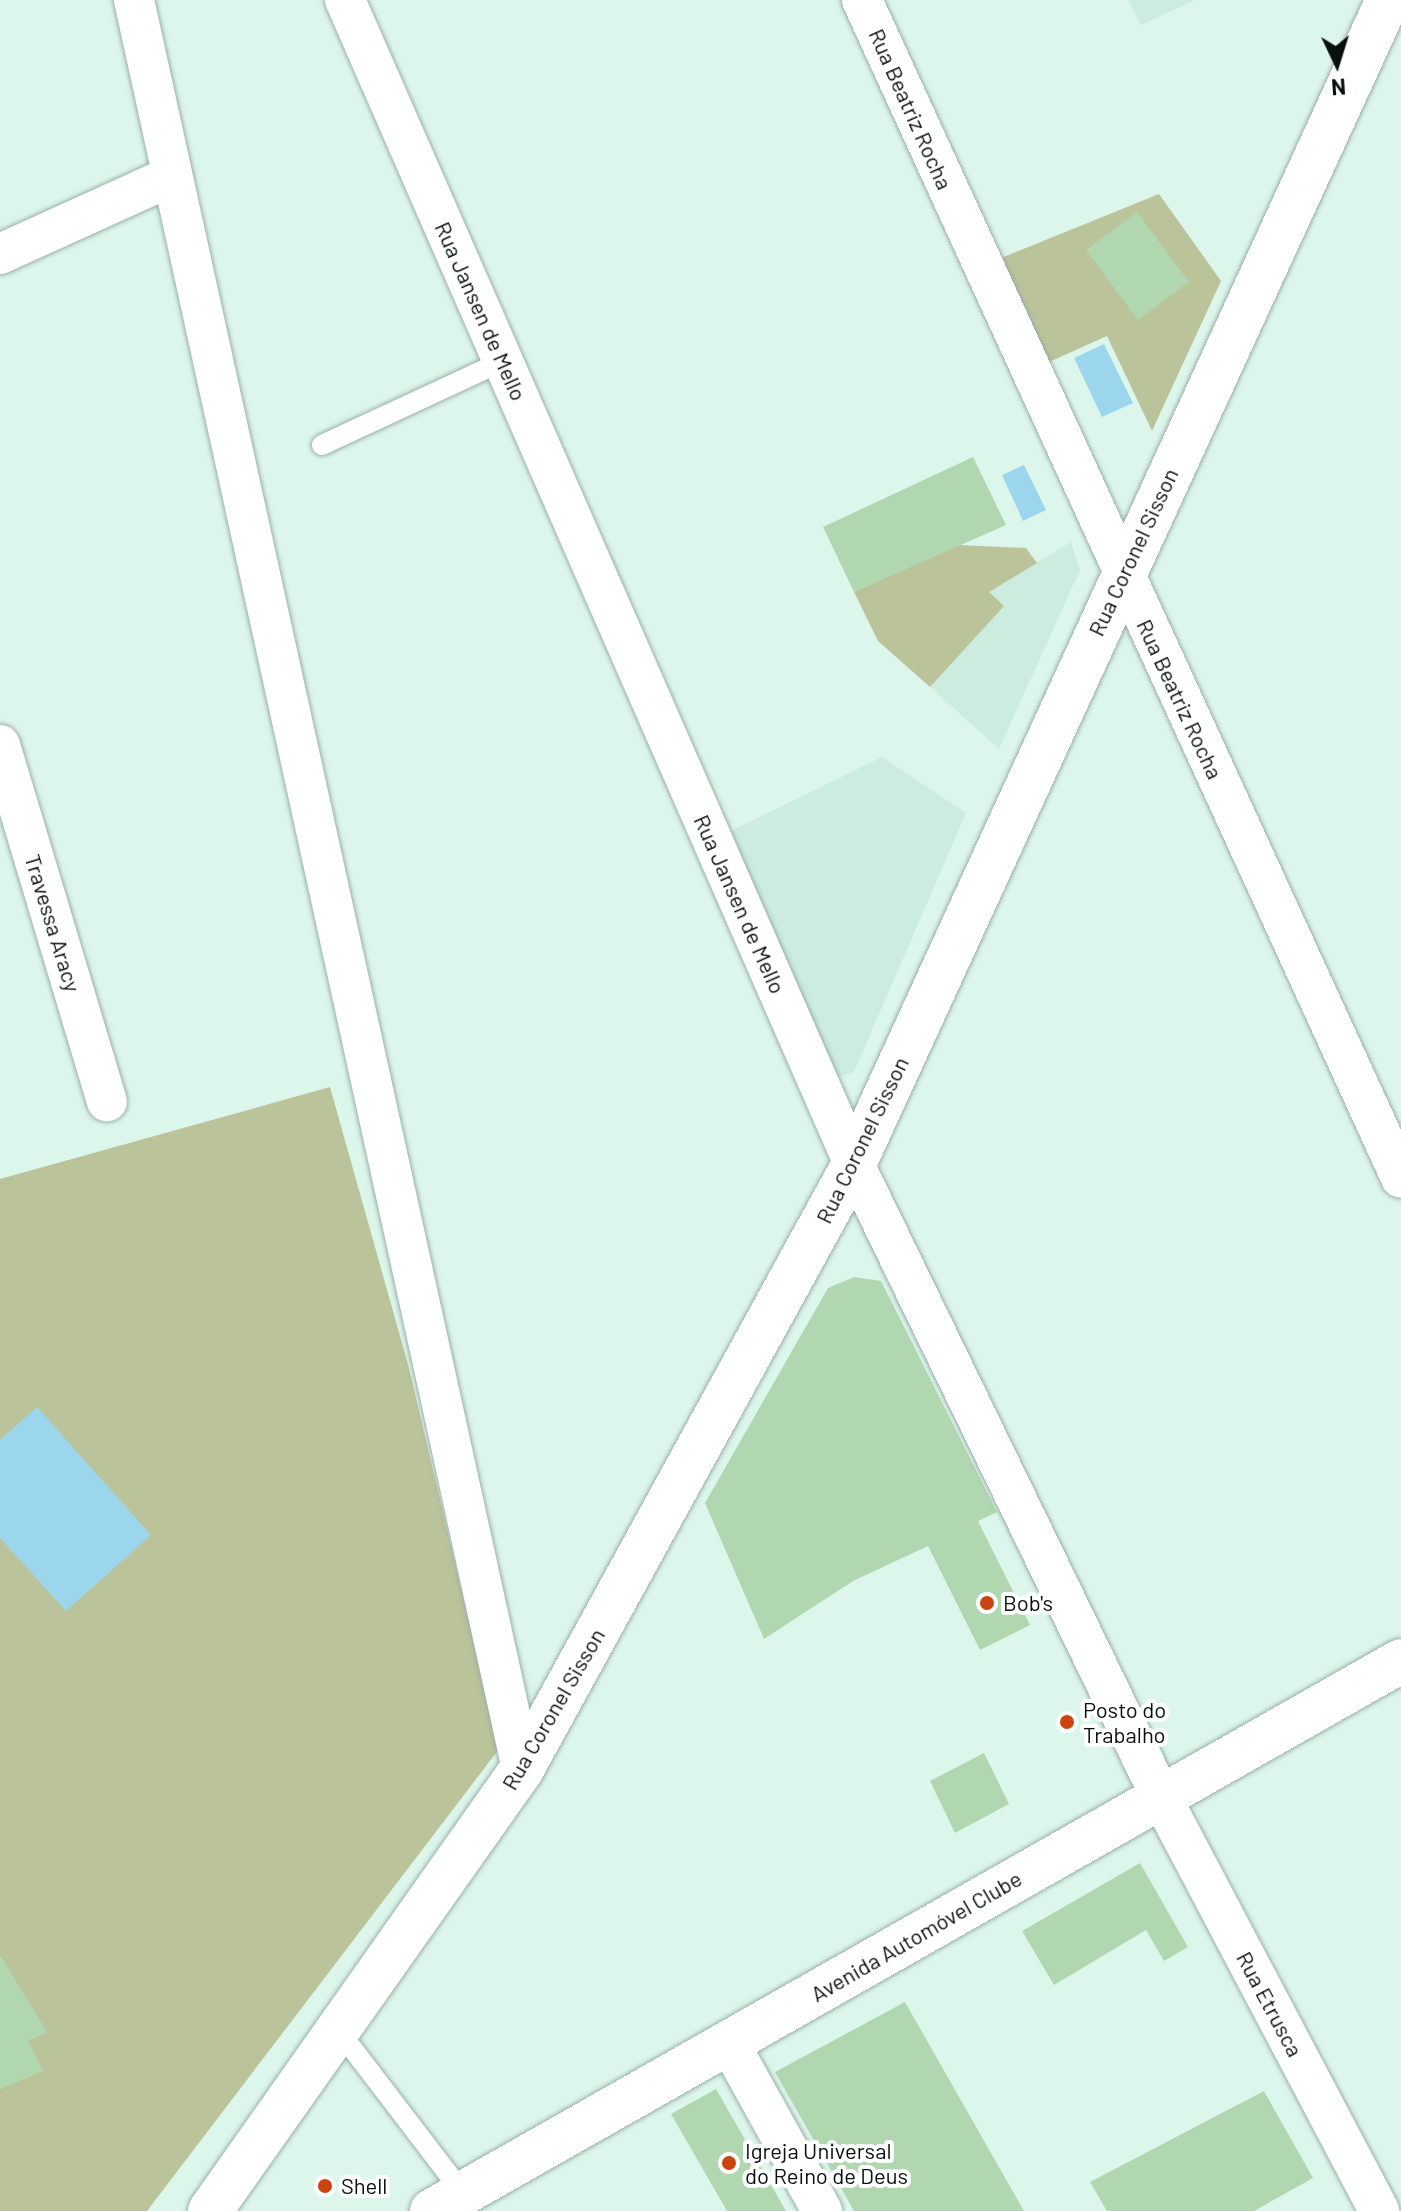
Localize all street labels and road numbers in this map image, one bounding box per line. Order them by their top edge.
street label: Rua Beatriz Rocha [864,25,958,193]
street label: Rua Jansen de Mello [430,217,532,405]
street label: Rua Coronel Sisson [1083,464,1183,640]
street label: Rua Beatriz Rocha [1131,615,1229,783]
street label: Rua Jansen de Mello [689,810,791,998]
street label: Travessa Aracy [20,851,86,995]
street label: Rua Coronel Sisson [810,1052,914,1228]
street label: Rua Coronel Sisson [496,1624,610,1794]
street label: Avenida Automóvel Clube [806,1865,1026,2007]
street label: Rua Etrusca [1231,1947,1309,2061]

